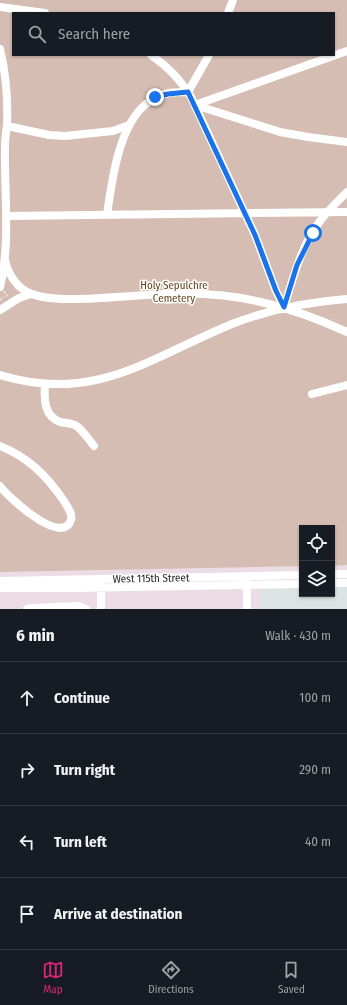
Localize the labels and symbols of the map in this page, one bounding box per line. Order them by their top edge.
route end [146,88,164,106]
route start [304,224,322,242]
park label: Holy Sepulchre Cemetery [140,279,208,305]
street label: West 115th Street [112,571,190,586]

